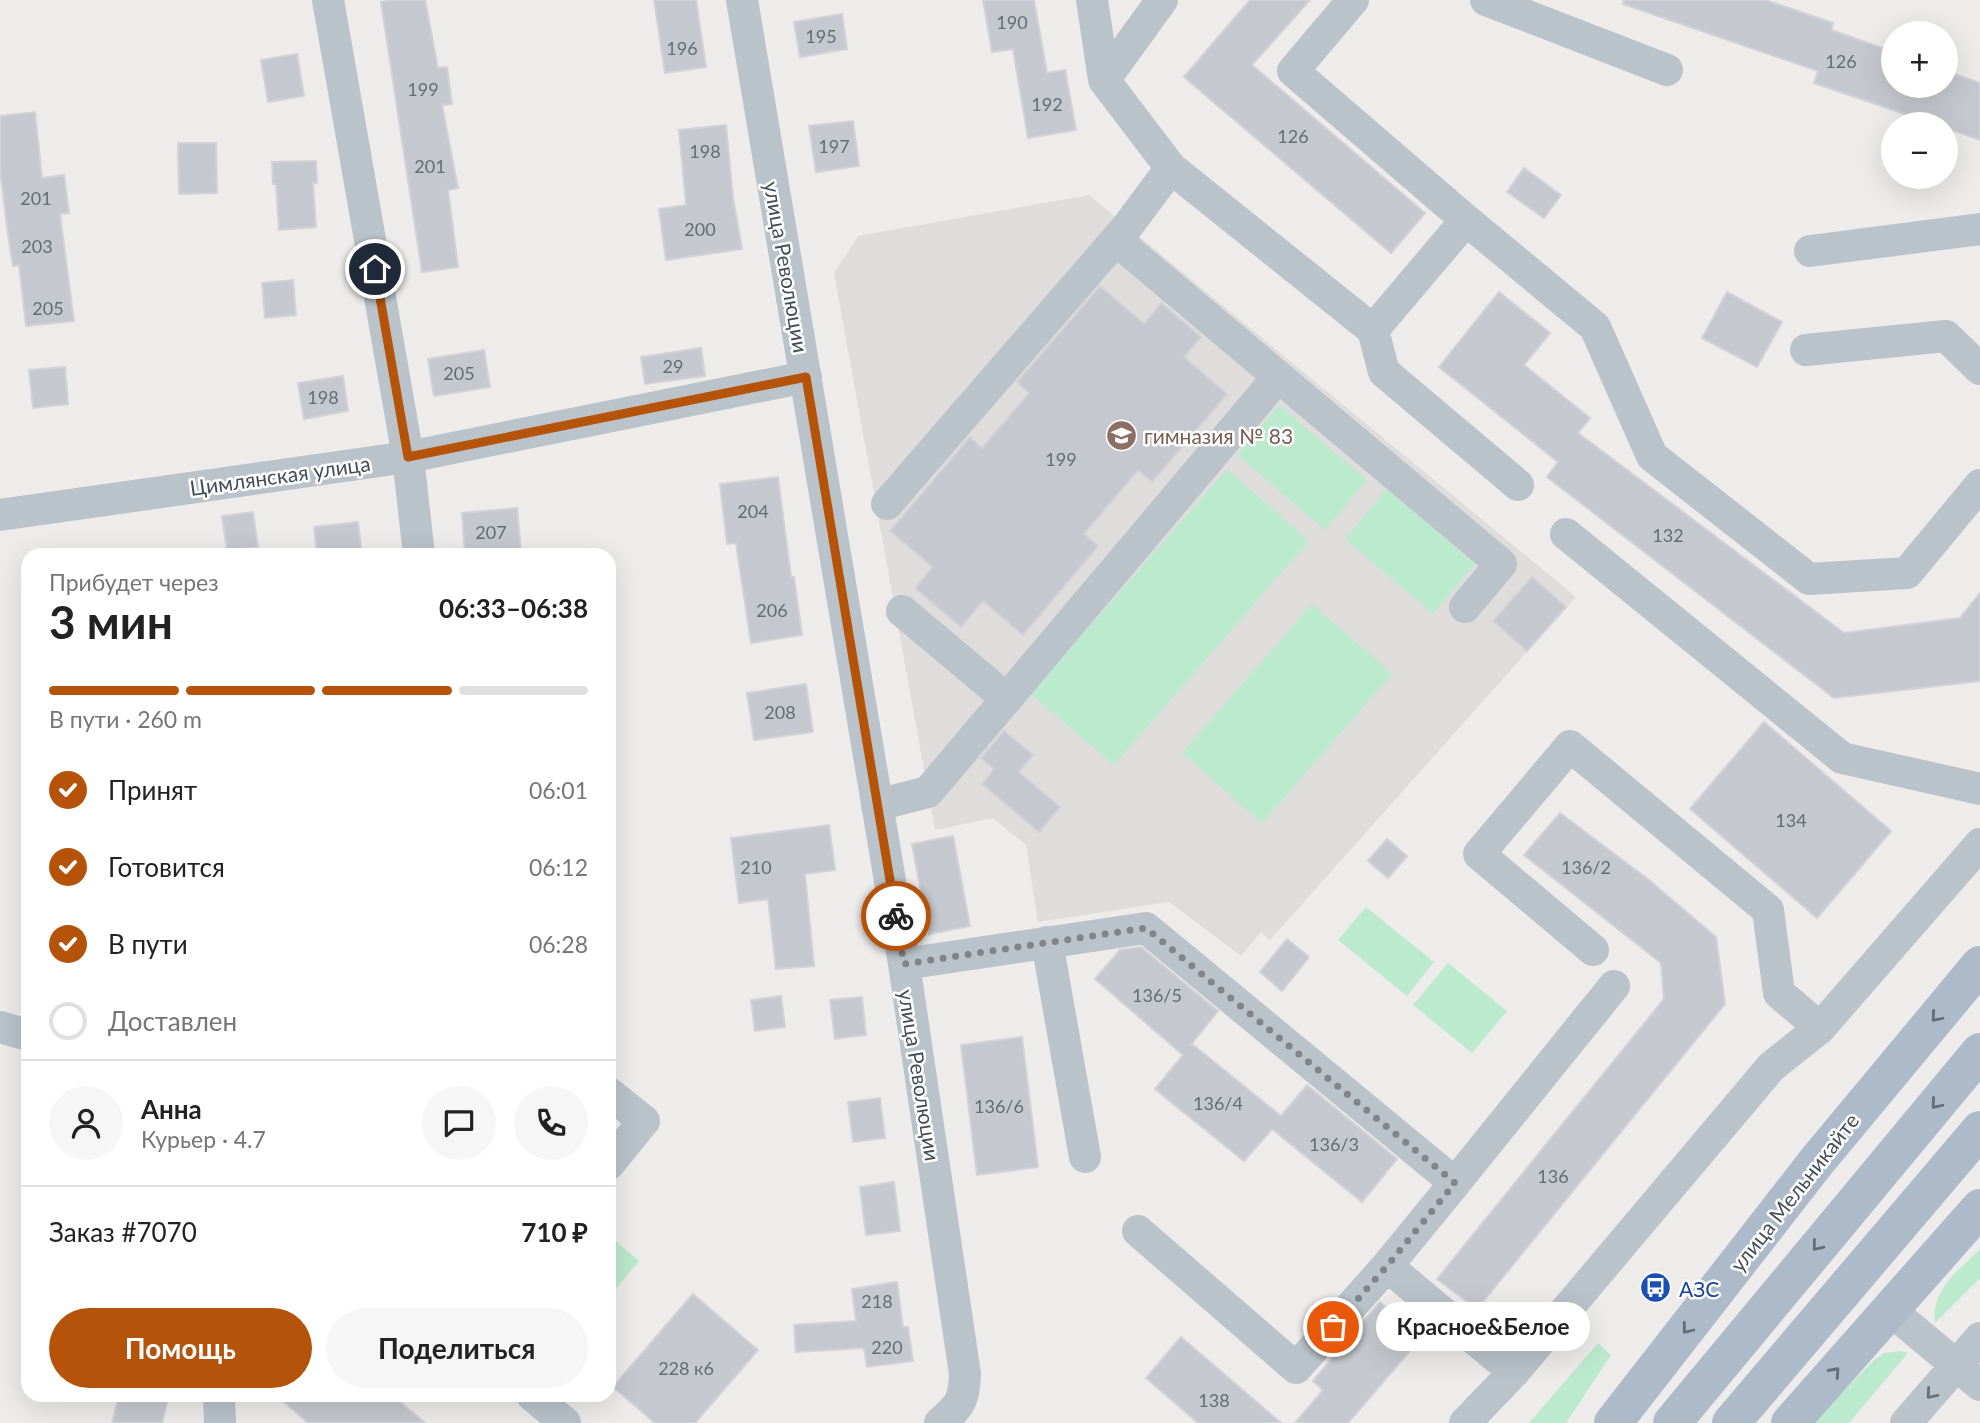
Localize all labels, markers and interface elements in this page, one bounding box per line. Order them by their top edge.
house number: 190 [996,11,1028,33]
map controls [1881,21,1958,189]
button: + [1881,21,1958,98]
house number: 195 [805,25,837,47]
house number: 196 [666,37,698,59]
house number: 126 [1825,50,1857,72]
house number: 199 [407,78,439,100]
house number: 192 [1031,93,1063,115]
button: − [1881,112,1958,189]
house number: 126 [1277,125,1309,147]
house number: 197 [818,135,850,157]
house number: 198 [689,140,721,162]
house number: 201 [414,155,446,177]
street label: улица Революции [760,179,814,355]
house number: 201 [20,187,52,209]
house number: 200 [684,218,716,240]
house number: 203 [21,235,53,257]
pin [345,239,405,299]
icon: home [356,250,394,288]
house number: 205 [32,297,64,319]
house number: 29 [663,355,683,377]
house number: 205 [443,362,475,384]
house number: 198 [307,386,339,408]
school or university icon: гимназия № 83 [1104,418,1138,452]
place label: гимназия № 83 [1144,423,1293,448]
house number: 199 [1045,448,1077,470]
street label: Цимлянская улица [188,450,372,500]
house number: 204 [737,500,769,522]
house number: 207 [475,521,507,543]
house number: 132 [1652,524,1684,546]
text: Прибудет через [49,568,219,596]
text: 06:33–06:38 [439,592,588,624]
text: 3 мин [49,594,173,649]
house number: 206 [756,599,788,621]
house number: 208 [764,701,796,723]
text: В пути · 260 m [49,705,202,733]
icon: check [49,771,87,809]
text: Принят [108,774,197,806]
text: 06:01 [529,776,588,804]
house number: 134 [1775,809,1807,831]
icon: check [49,848,87,886]
text: Готовится [108,851,225,883]
text: 06:12 [529,853,588,881]
house number: 210 [740,856,772,878]
house number: 136/2 [1561,856,1611,878]
courier [861,881,931,951]
icon: bike [877,897,915,935]
icon: check [49,925,87,963]
text: В пути [108,928,188,960]
text: 06:28 [529,930,588,958]
house number: 136/5 [1132,984,1182,1006]
street label: улица Революции [894,987,946,1163]
text: Доставлен [108,1005,237,1037]
one-way arrow [1932,1010,1945,1022]
button: person [49,1086,123,1160]
button: chat [422,1086,496,1160]
button: phone [514,1086,588,1160]
house number: 136/4 [1193,1092,1243,1114]
text: Анна [141,1093,202,1125]
house number: 136/6 [974,1095,1024,1117]
one-way arrow [1932,1096,1944,1109]
street label: улица Мельникайте [1724,1108,1864,1276]
text: Курьер · 4.7 [141,1125,266,1153]
house number: 136/3 [1309,1133,1359,1155]
house number: 136 [1537,1165,1569,1187]
text: Заказ #7070 [49,1216,197,1248]
text: 710 ₽ [521,1216,588,1248]
one-way arrow [1813,1239,1826,1251]
bus stop icon: АЗС [1639,1271,1673,1305]
place label: АЗС [1679,1276,1719,1301]
house number: 218 [861,1290,893,1312]
pin [1303,1297,1363,1357]
callout: Красное&Белое [1375,1302,1588,1352]
button: Помощь [49,1308,312,1388]
button: Поделиться [326,1308,588,1388]
icon: bag [1314,1308,1352,1346]
text: Красное&Белое [1397,1312,1569,1340]
one-way arrow [1682,1321,1695,1333]
house number: 220 [871,1336,903,1358]
house number: 228 к6 [658,1357,714,1379]
one-way arrow [1827,1367,1840,1380]
one-way arrow [1927,1386,1939,1399]
house number: 138 [1198,1389,1230,1411]

